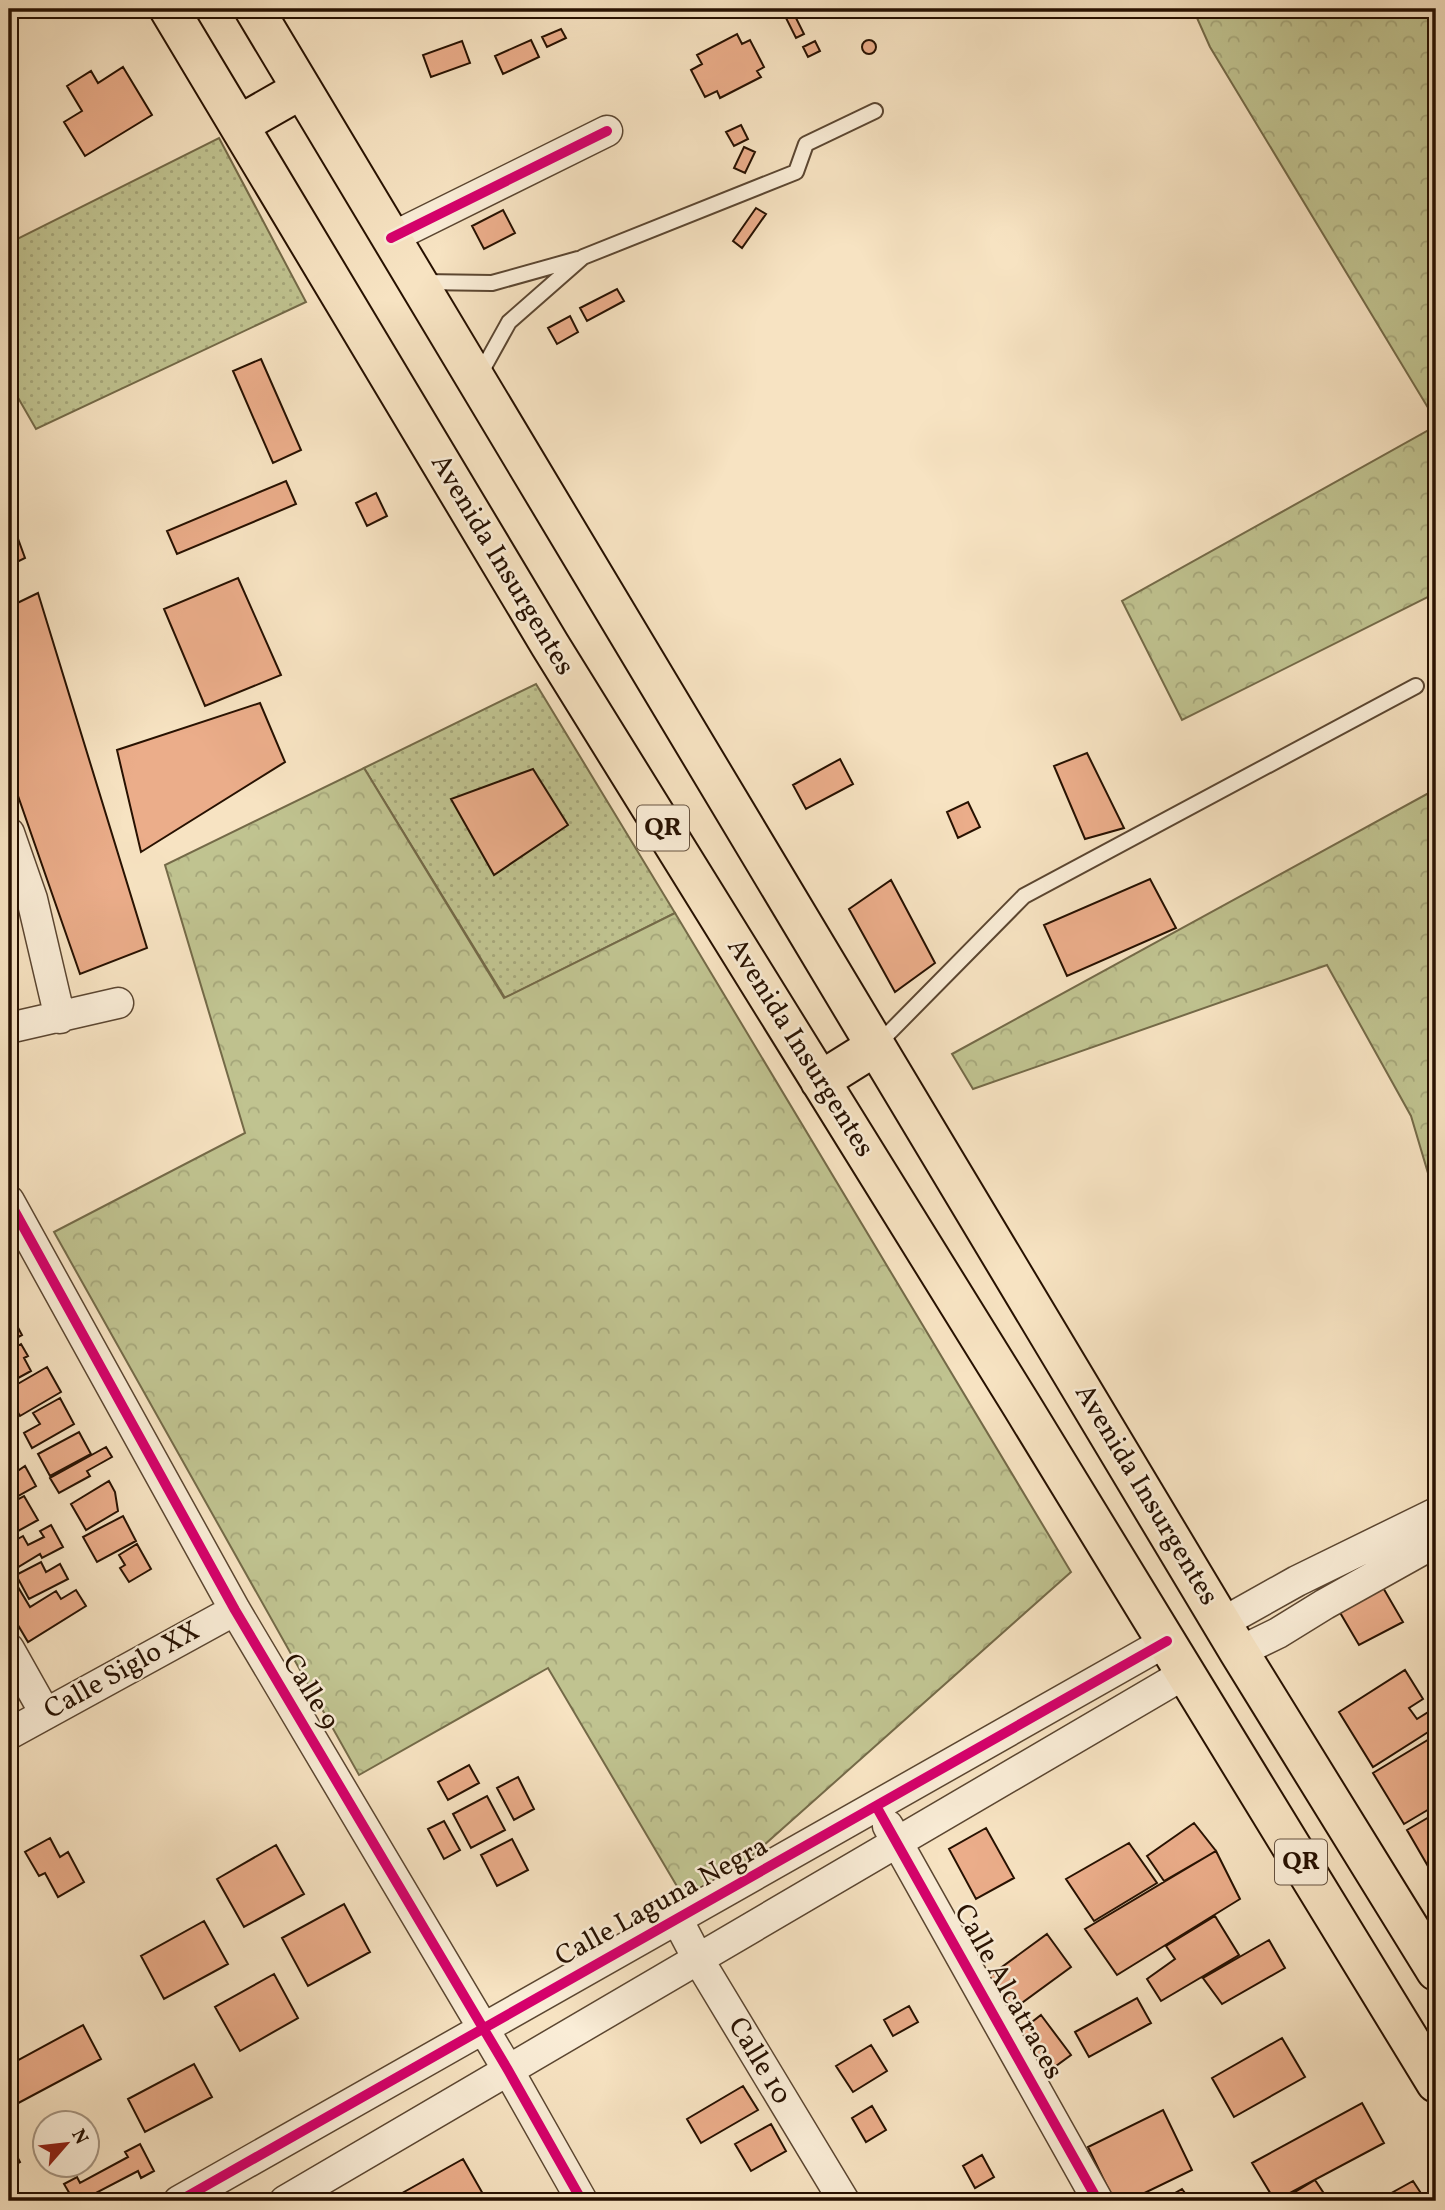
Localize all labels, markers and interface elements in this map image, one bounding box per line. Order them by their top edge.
street label: Avenida Insurgentes [421,447,583,683]
road number: QR [637,806,689,850]
street label: Avenida Insurgentes [717,931,883,1165]
street label: Avenida Insurgentes [1065,1377,1227,1613]
street label: Calle Siglo XX [37,1612,207,1730]
street label: Calle 9 [272,1647,348,1737]
street label: Calle Laguna Negra [549,1827,775,1977]
road number: QR [1275,1840,1327,1884]
street label: Calle Alcatraces [944,1897,1072,2087]
street label: Calle 10 [718,2010,800,2112]
north arrow [32,2108,102,2178]
text: N [65,2125,94,2149]

